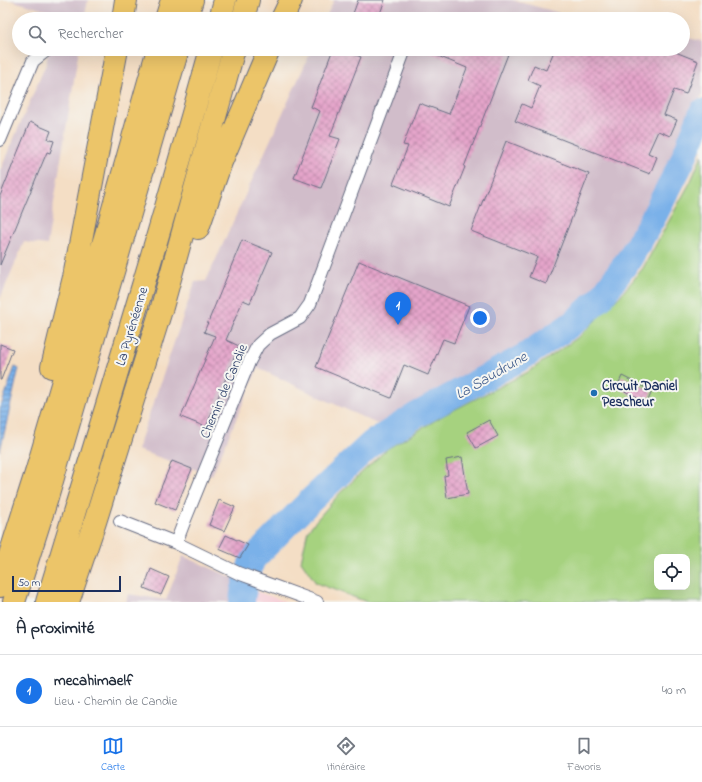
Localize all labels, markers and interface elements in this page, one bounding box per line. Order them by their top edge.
search box [12,12,690,56]
icon: search [26,23,48,45]
text: Rechercher [58,23,123,45]
street label: La Pyrénéenne [110,284,156,369]
pin: 1 [385,292,411,325]
your location [470,308,490,328]
street label: Chemin de Candie [195,340,254,442]
water label: La Saudrune [452,346,532,405]
place label: Circuit Daniel Pescheur [602,376,678,413]
marker: Circuit Daniel Pescheur [589,388,599,398]
map controls [654,554,690,590]
button: locate [654,554,690,590]
scale bar [12,574,121,593]
text: 50 m [18,575,40,591]
text: À proximité [16,616,94,641]
text: mecahimaelf [54,670,133,692]
text: 1 [27,681,31,700]
text: 40 m [662,681,686,700]
text: Lieu · Chemin de Candie [54,692,177,711]
tab: Carte [101,735,125,775]
tab: Itinéraire [327,735,365,775]
tab: Favoris [567,735,601,775]

